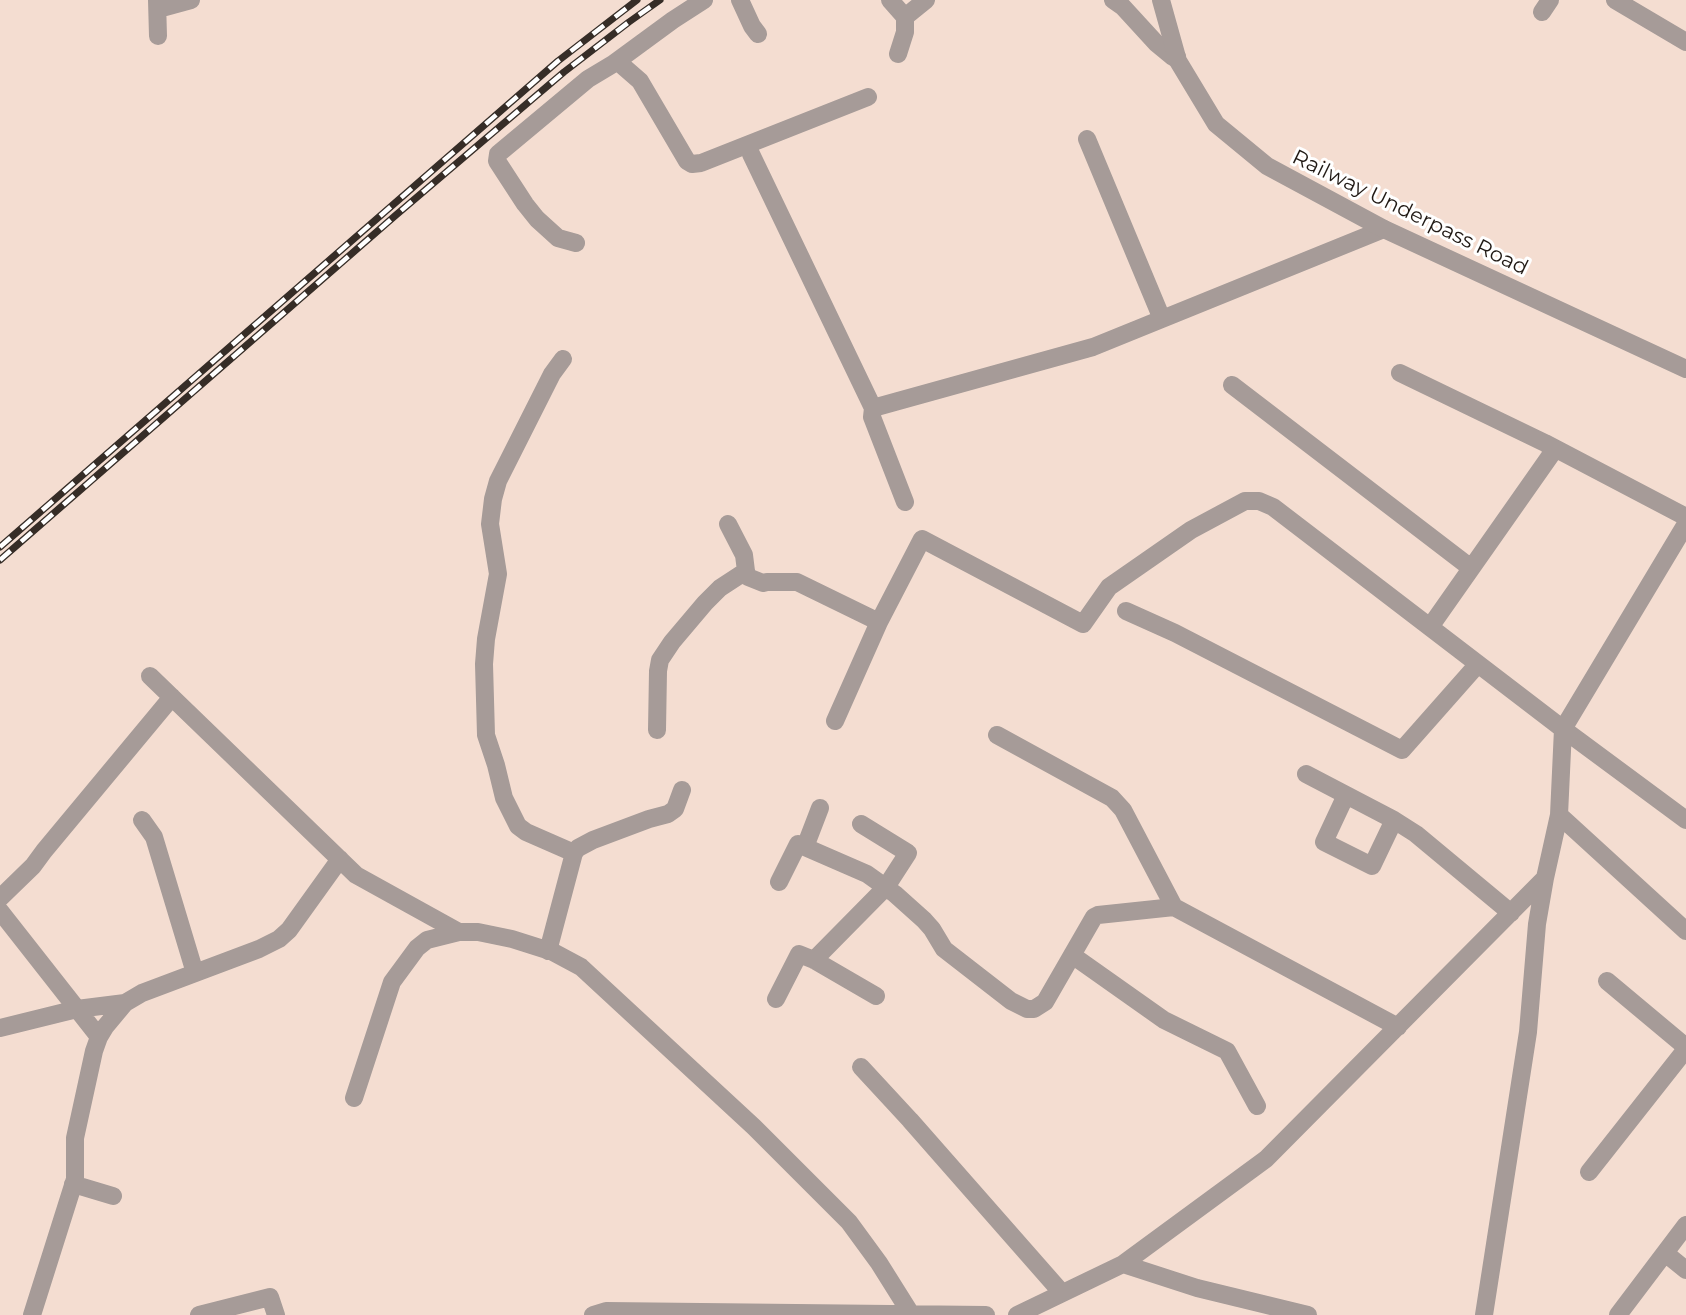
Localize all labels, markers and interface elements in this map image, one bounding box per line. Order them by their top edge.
street label: Railway Underpass Road [1288,145,1532,281]

